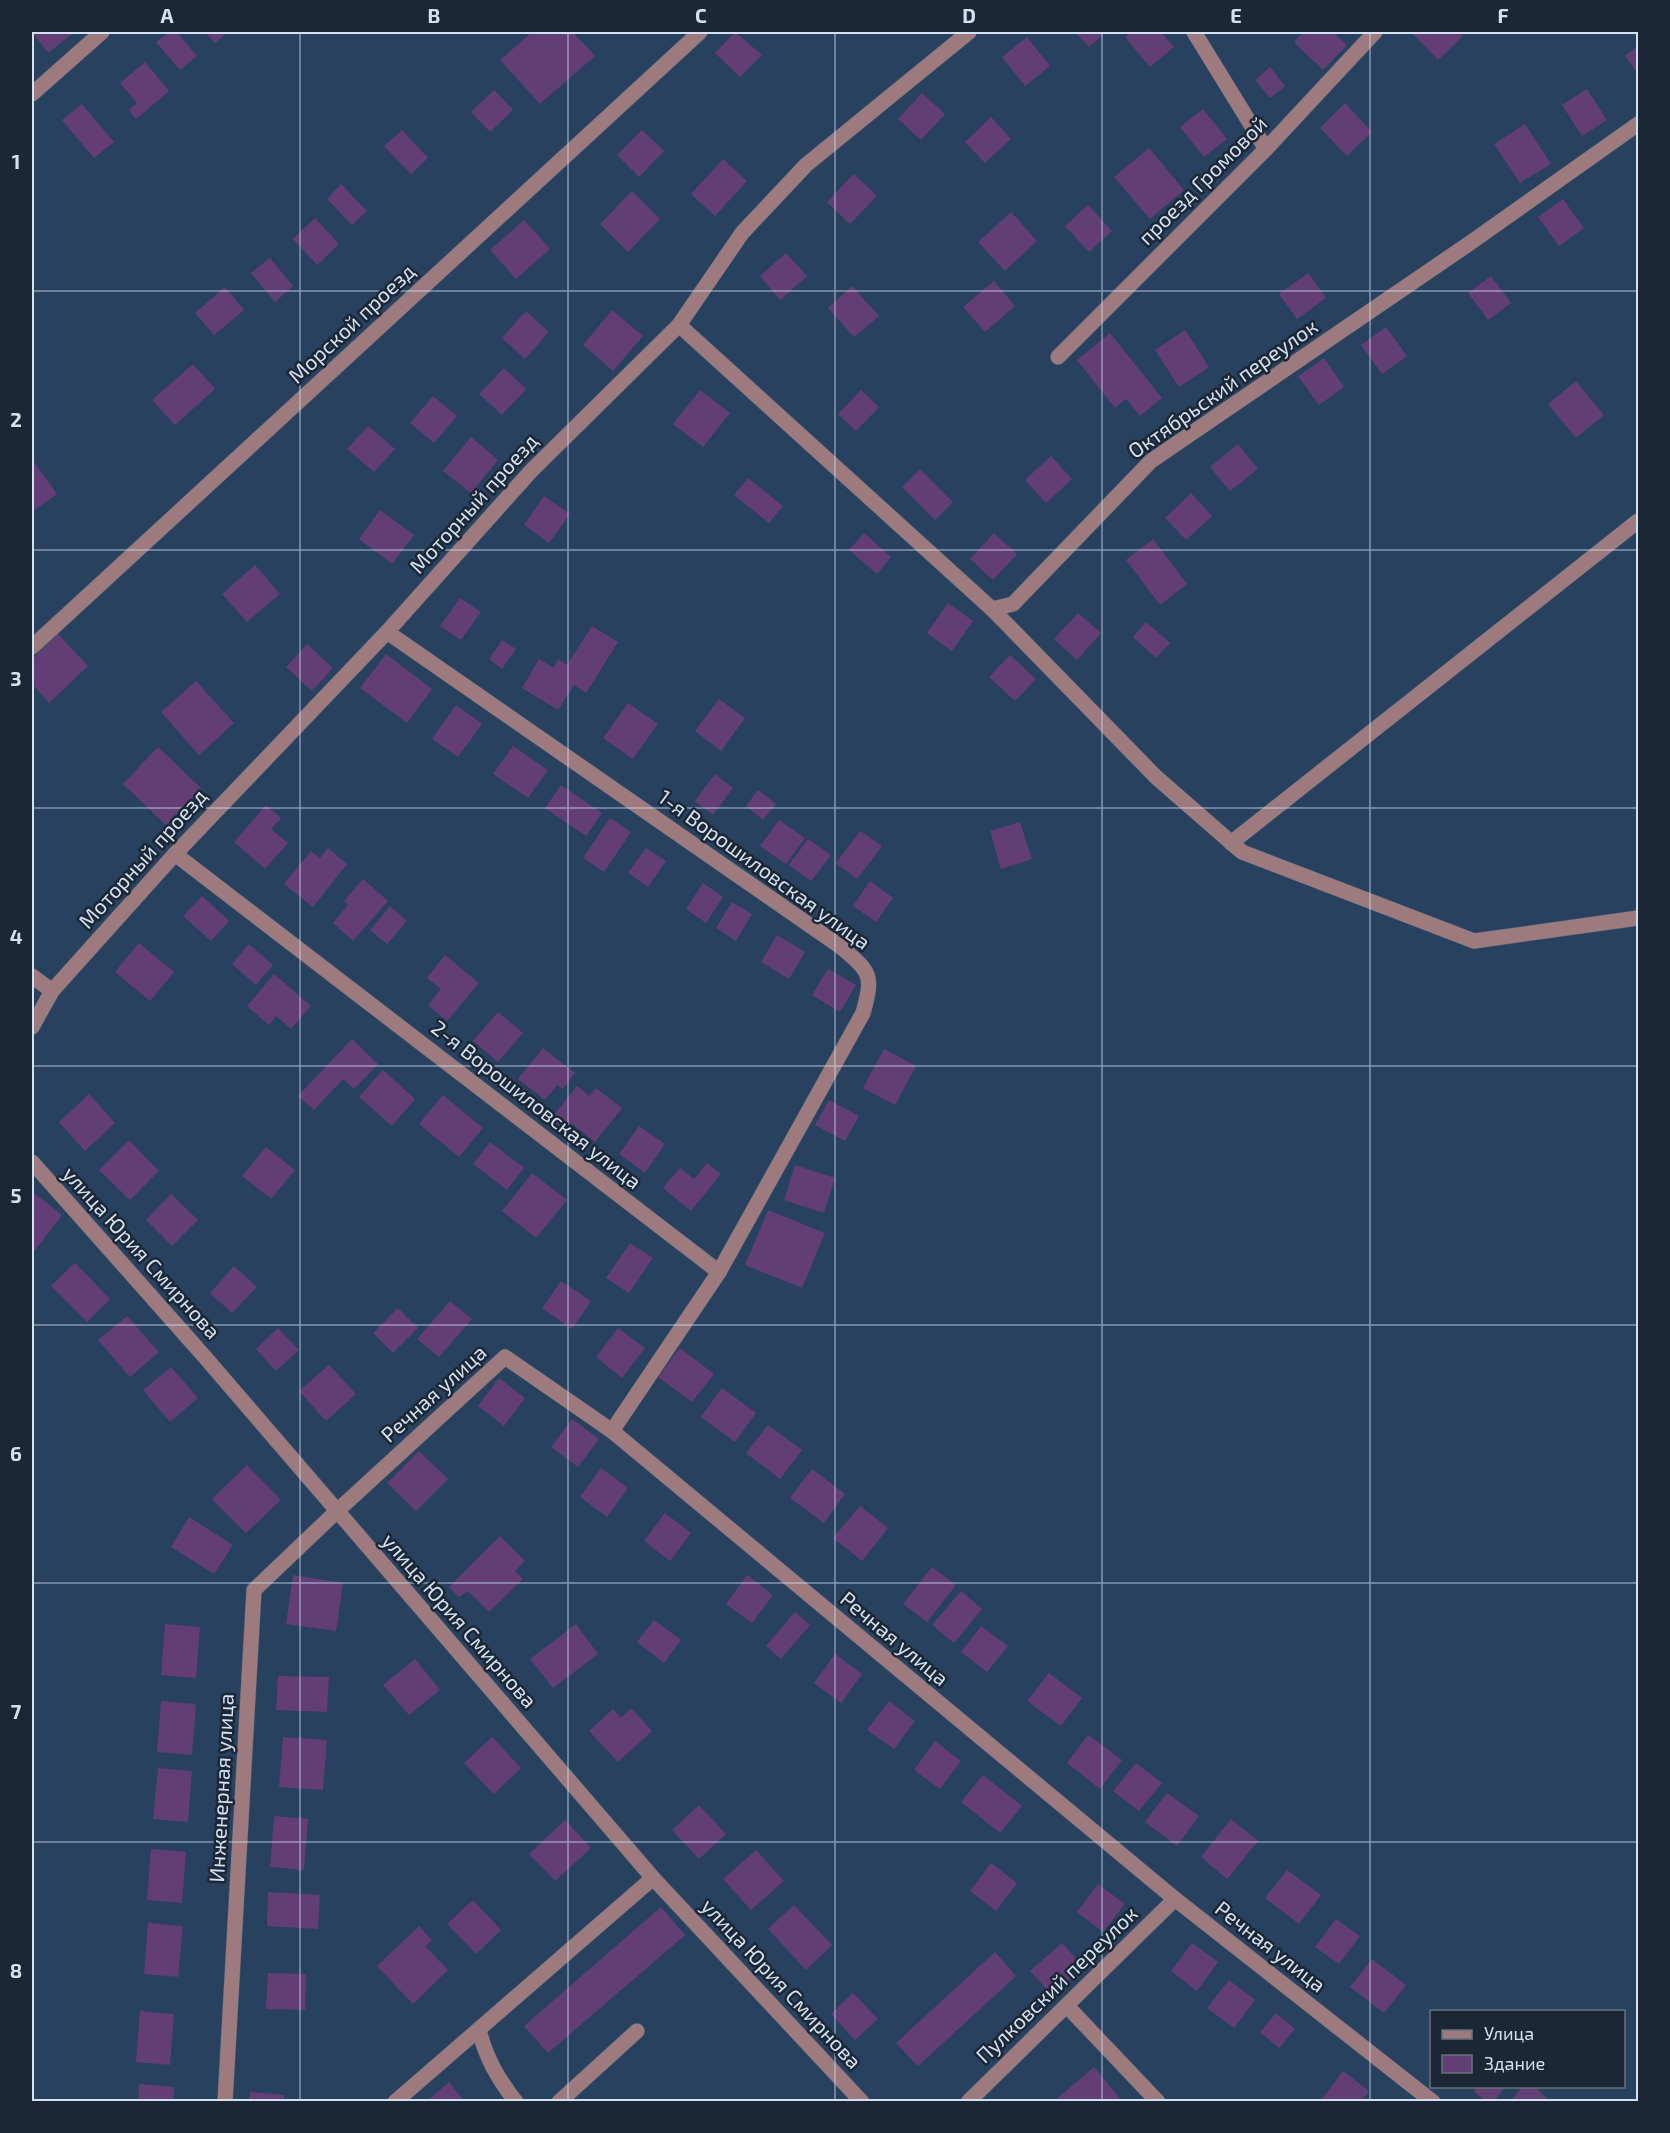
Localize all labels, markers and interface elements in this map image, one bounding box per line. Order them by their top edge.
text: A [160,3,174,27]
text: B [428,3,440,27]
text: C [695,3,707,27]
text: D [962,3,976,27]
text: E [1230,3,1242,27]
text: F [1497,3,1509,27]
street label: проезд Громовой [1132,110,1271,249]
text: 1 [12,149,20,173]
street label: Морской проезд [283,258,419,388]
street label: Октябрьский переулок [1123,313,1322,463]
text: 2 [10,407,22,431]
street label: Моторный проезд [404,428,542,578]
text: 3 [10,666,22,690]
street label: Моторный проезд [73,783,211,933]
street label: 1-я Ворошиловская улица [654,784,876,955]
text: 4 [10,924,23,948]
street label: 2-я Ворошиловская улица [427,1014,647,1194]
street label: улица Юрия Смирнова [57,1161,226,1344]
text: 5 [10,1183,22,1207]
street label: Речная улица [375,1339,492,1448]
text: 6 [10,1441,22,1465]
street label: улица Юрия Смирнова [377,1528,543,1713]
street label: Речная улица [835,1585,954,1691]
street label: Инженерная улица [203,1693,239,1883]
text: 7 [11,1699,22,1723]
street label: улица Юрия Смирнова [696,1893,867,2074]
street label: Речная улица [1210,1895,1331,1998]
street label: Пулковский переулок [970,1900,1142,2068]
text: 8 [10,1958,22,1982]
legend [1430,2010,1625,2088]
text: Улица [1484,2022,1534,2044]
text: Здание [1484,2052,1545,2074]

